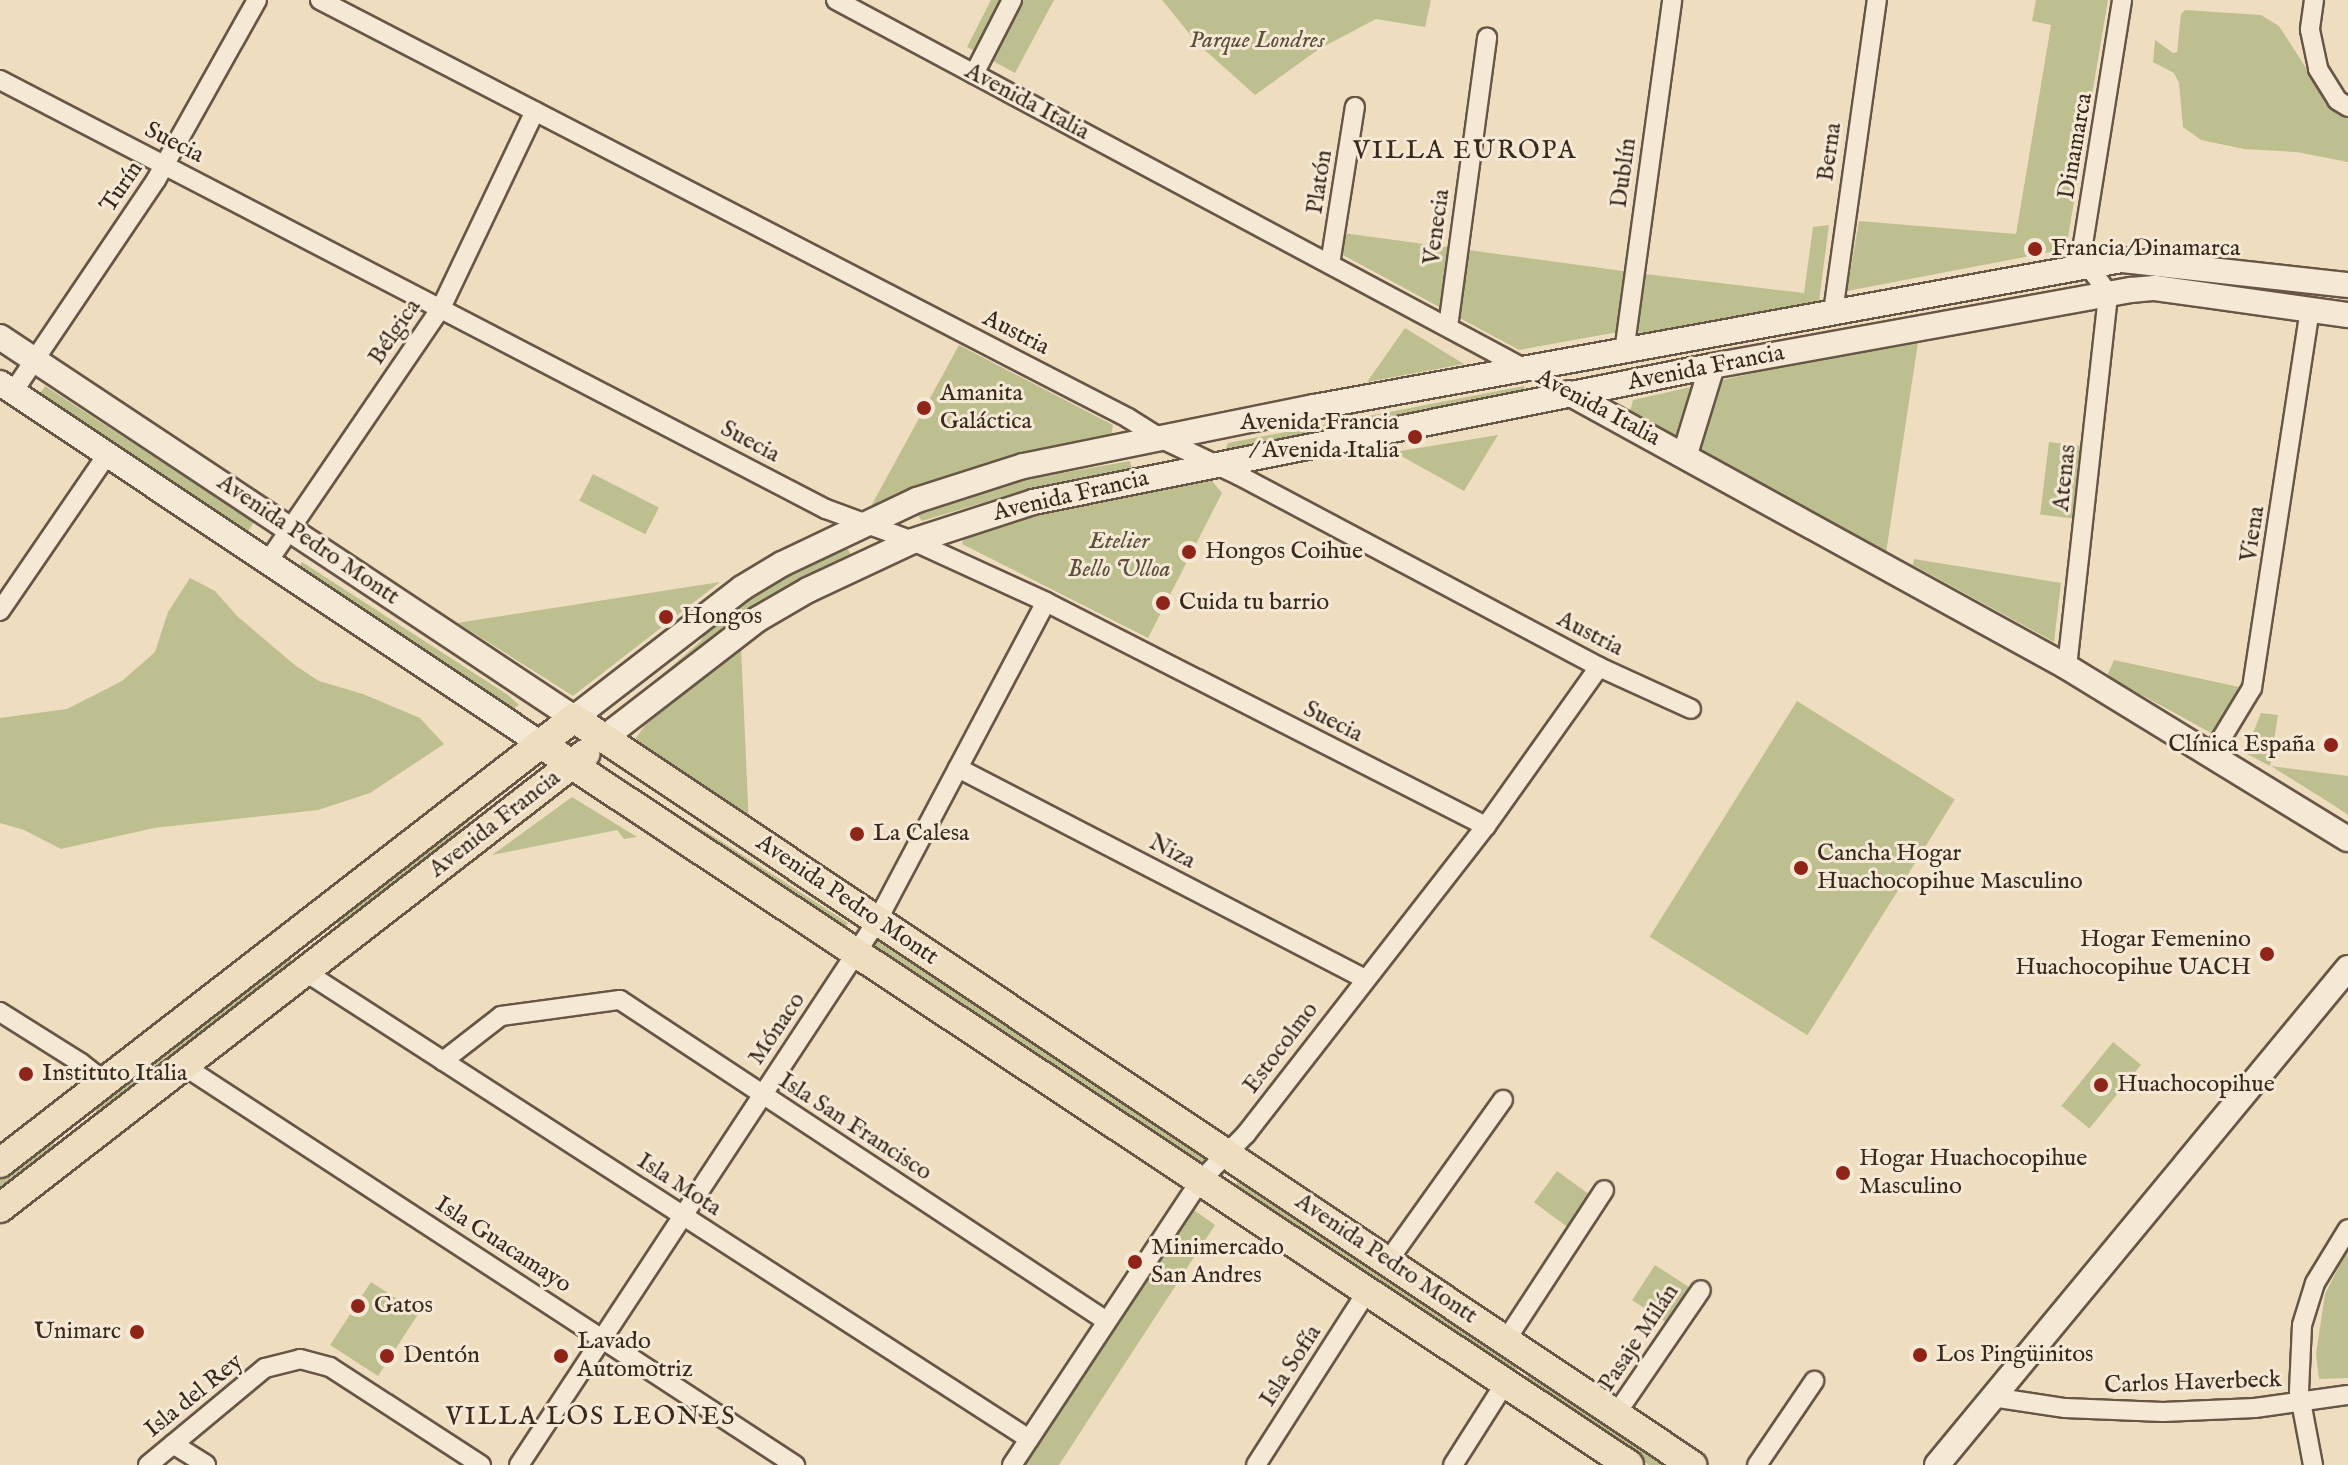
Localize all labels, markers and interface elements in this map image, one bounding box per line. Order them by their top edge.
park label: Parque Londres [1189,27,1325,55]
street label: Avenida Italia [960,57,1094,147]
street label: Dinamarca [2053,91,2099,201]
street label: Suecia [139,116,209,170]
street label: Berna [1812,121,1848,183]
district label: VILLA EUROPA [1353,135,1577,167]
street label: Dublín [1605,136,1643,210]
street label: Platón [1301,148,1339,216]
street label: Turín [94,156,150,218]
street label: Venecia [1417,187,1457,267]
place label: Francia/Dinamarca [2051,235,2240,263]
marker: Francia/Dinamarca [2026,240,2044,258]
street label: Bélgica [363,293,427,371]
street label: Austria [978,304,1054,362]
street label: Avenida Francia [1625,339,1787,397]
street label: Avenida Italia [1531,363,1665,453]
place label: Amanita Galáctica [940,380,1032,436]
marker: Amanita Galáctica [915,399,933,417]
place label: Avenida Francia / Avenida Italia [1240,409,1399,465]
street label: Suecia [715,415,785,469]
marker: Avenida Francia / Avenida Italia [1406,428,1424,446]
street label: Atenas [2047,443,2083,513]
street label: Avenida Francia [990,464,1152,528]
street label: Avenida Pedro Montt [211,468,405,612]
street label: Viena [2234,504,2272,564]
park label: Etelier Bello Ulloa [1068,528,1170,584]
place label: Hongos Coihue [1205,538,1363,566]
marker: Hongos Coihue [1180,543,1198,561]
place label: Cuida tu barrio [1179,589,1329,617]
marker: Cuida tu barrio [1154,594,1172,612]
place label: Hongos [682,603,762,631]
street label: Austria [1552,605,1628,663]
marker: Hongos [657,608,675,626]
street label: Suecia [1298,695,1368,749]
place label: Clínica España [2168,731,2315,759]
marker: Clínica España [2322,736,2340,754]
street label: Avenida Francia [424,764,566,884]
place label: La Calesa [873,820,969,848]
marker: La Calesa [848,825,866,843]
street label: Avenida Pedro Montt [750,828,944,972]
street label: Niza [1144,828,1200,876]
place label: Cancha Hogar Huachocopihue Masculino [1817,840,2083,896]
marker: Cancha Hogar Huachocopihue Masculino [1792,859,1810,877]
place label: Hogar Femenino Huachocopihue UACH [2015,926,2251,982]
marker: Hogar Femenino Huachocopihue UACH [2258,945,2276,963]
street label: Mónaco [742,987,812,1071]
street label: Estocolmo [1237,996,1325,1100]
place label: Instituto Italia [42,1060,187,1088]
marker: Instituto Italia [17,1065,35,1083]
street label: Isla San Francisco [773,1067,937,1187]
place label: Huachocopihue [2117,1071,2275,1099]
marker: Huachocopihue [2092,1076,2110,1094]
place label: Hogar Huachocopihue Masculino [1859,1145,2087,1201]
street label: Isla Mota [631,1147,727,1223]
marker: Hogar Huachocopihue Masculino [1834,1164,1852,1182]
street label: Avenida Pedro Montt [1289,1187,1483,1331]
street label: Isla Guacamayo [430,1190,576,1300]
place label: Minimercado San Andres [1151,1234,1284,1290]
marker: Minimercado San Andres [1126,1253,1144,1271]
street label: Pasaje Milán [1593,1279,1685,1397]
place label: Gatos [374,1292,433,1320]
marker: Gatos [349,1297,367,1315]
place label: Unimarc [34,1318,121,1346]
street label: Isla Sofía [1254,1320,1328,1412]
marker: Unimarc [128,1323,146,1341]
place label: Lavado Automotriz [577,1328,693,1384]
place label: Los Pingüinitos [1936,1341,2094,1369]
place label: Dentón [403,1342,480,1370]
marker: Los Pingüinitos [1911,1346,1929,1364]
marker: Dentón [378,1347,396,1365]
marker: Lavado Automotriz [552,1347,570,1365]
street label: Isla del Rey [139,1348,249,1444]
street label: Carlos Haverbeck [2104,1366,2282,1400]
district label: VILLA LOS LEONES [446,1401,736,1433]

